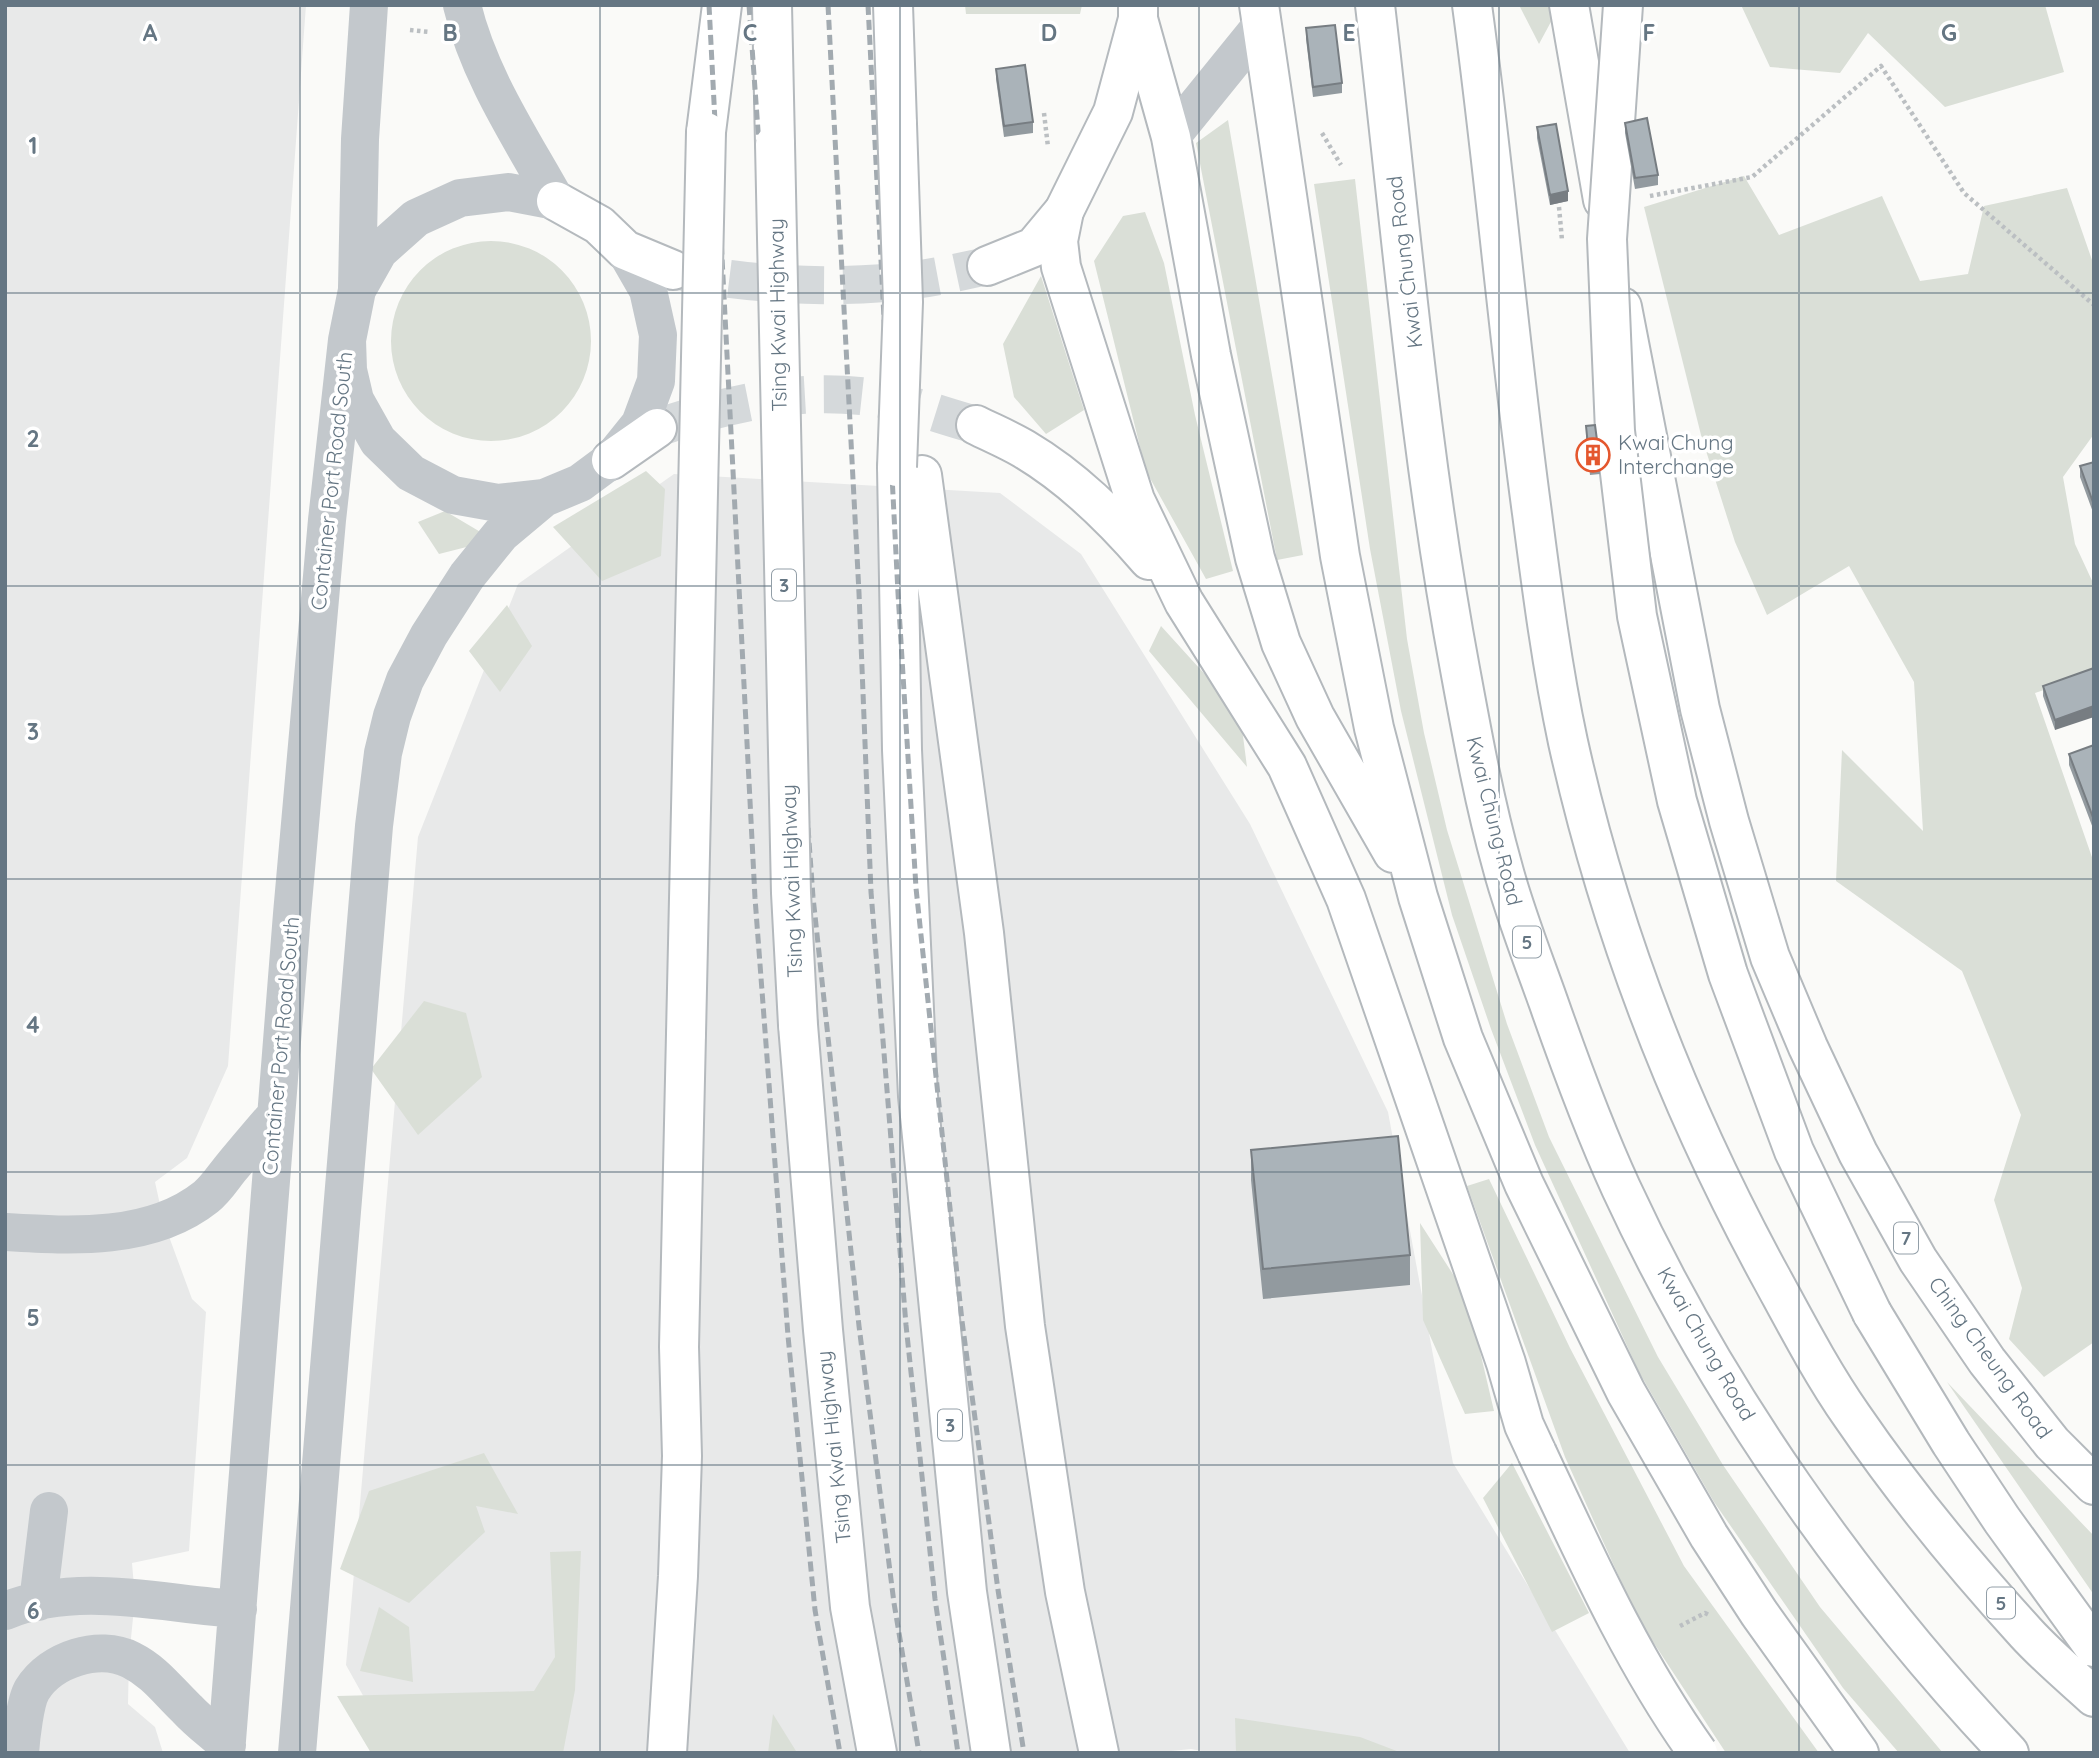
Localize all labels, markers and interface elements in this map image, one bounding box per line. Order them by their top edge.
text: A [143,18,158,47]
text: B [442,18,458,47]
text: C [743,18,757,47]
text: D [1041,18,1057,47]
text: E [1342,18,1356,47]
text: F [1643,18,1655,47]
text: G [1941,18,1957,47]
text: 1 [29,131,37,160]
street label: Kwai Chung Road [1381,174,1427,350]
street label: Tsing Kwai Highway [762,218,792,412]
street label: Container Port Road South [304,350,358,612]
text: 2 [26,424,40,453]
place label: Kwai Chung Interchange [1618,429,1734,479]
building icon: Kwai Chung Interchange [1574,436,1612,474]
road number: 3 [772,570,796,600]
text: 3 [27,717,39,746]
street label: Kwai Chung Road [1461,733,1529,908]
street label: Tsing Kwai Highway [775,784,807,978]
street label: Container Port Road South [256,915,304,1177]
road number: 5 [1513,926,1541,958]
text: 4 [26,1010,40,1039]
road number: 7 [1894,1222,1918,1254]
street label: Kwai Chung Road [1652,1262,1761,1425]
street label: Ching Cheung Road [1923,1271,2058,1443]
text: 5 [26,1303,40,1332]
street label: Tsing Kwai Highway [810,1350,856,1545]
road number: 3 [938,1410,962,1441]
road number: 5 [1987,1588,2015,1618]
text: 6 [27,1596,39,1625]

